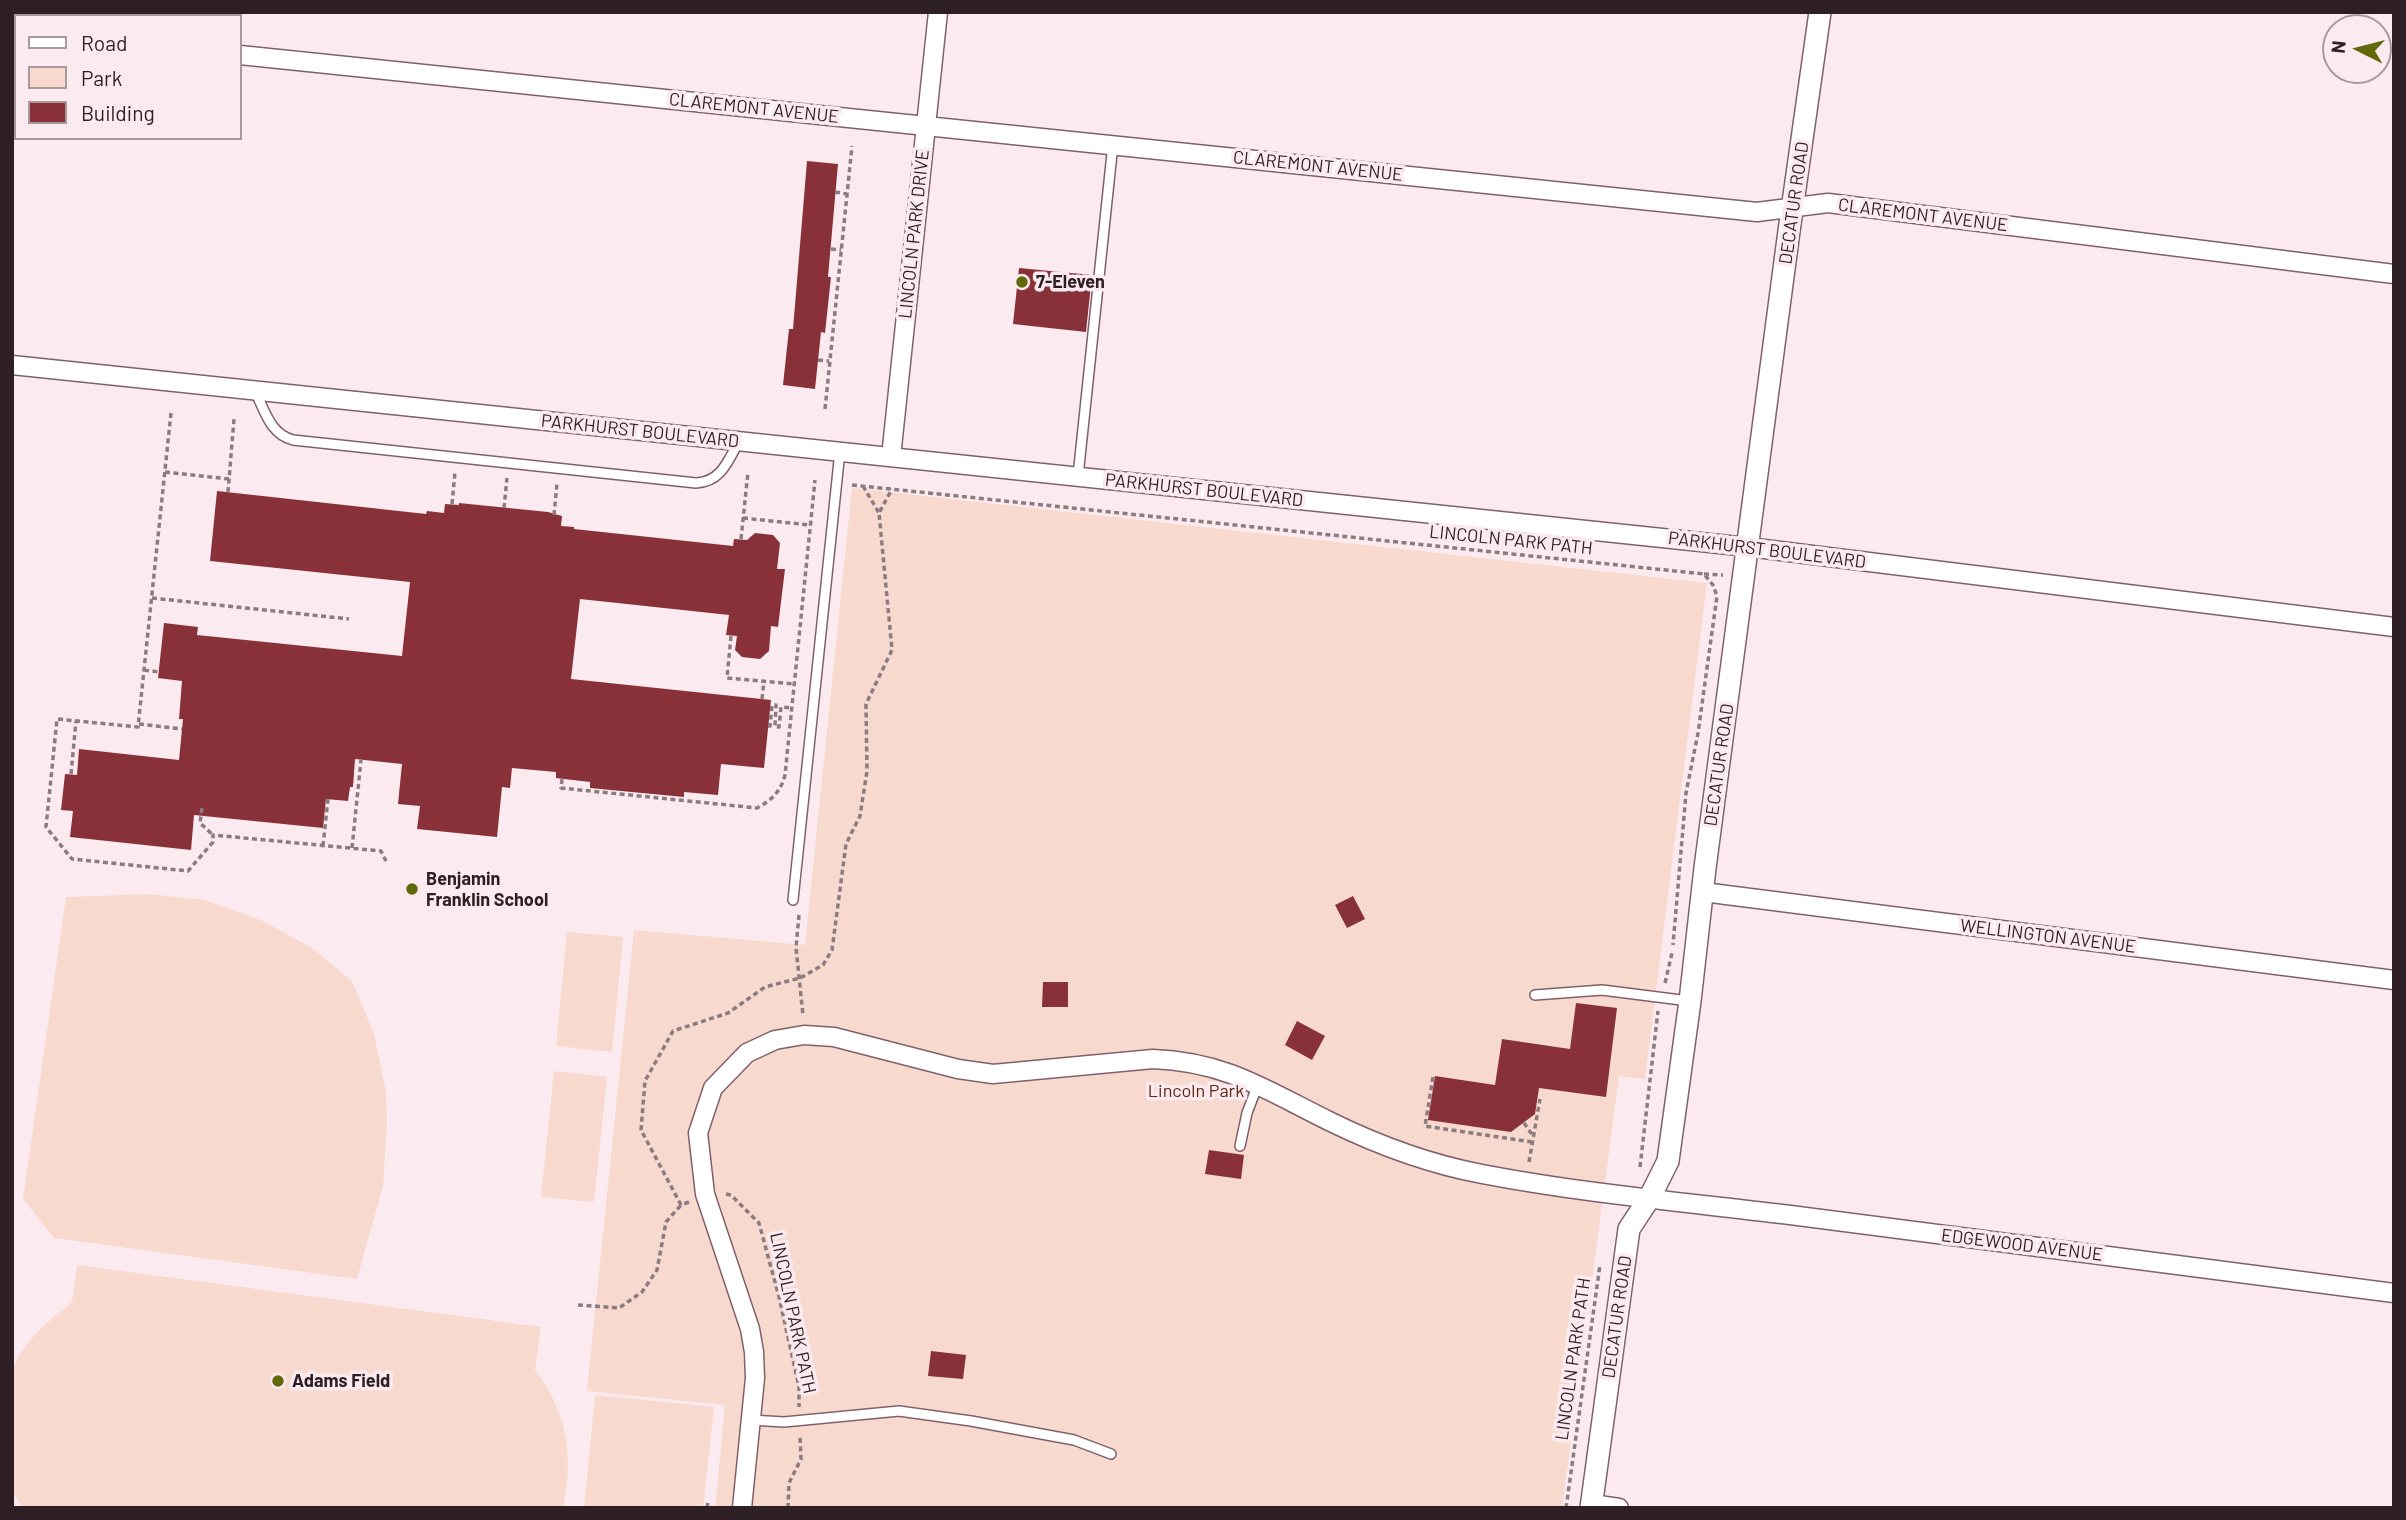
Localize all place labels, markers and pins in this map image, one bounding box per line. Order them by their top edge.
place label: 7-Eleven [1036,271,1105,293]
marker: 7-Eleven [1014,274,1030,290]
place label: Benjamin Franklin School [426,868,548,910]
marker: Benjamin Franklin School [404,881,420,897]
place label: Adams Field [292,1370,390,1392]
marker: Adams Field [270,1373,286,1389]

